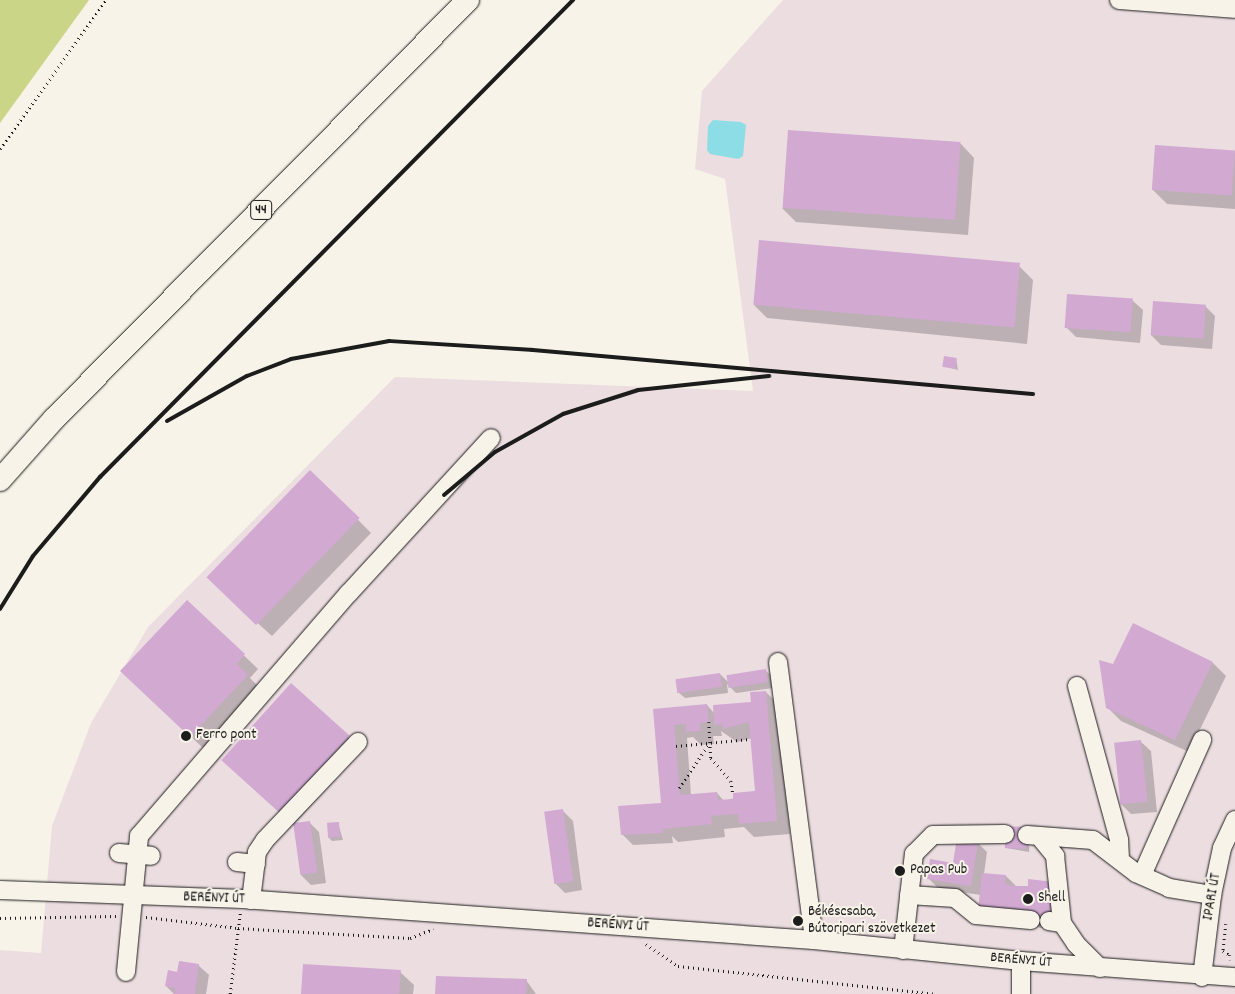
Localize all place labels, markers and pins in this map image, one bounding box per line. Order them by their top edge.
place label: Ferro pont [196,727,257,745]
marker: Ferro pont [180,730,192,742]
place label: Papas Pub [910,862,967,880]
marker: Papas Pub [894,865,906,877]
place label: Shell [1038,890,1065,908]
marker: Shell [1022,893,1034,905]
place label: Békéscsaba, Bútoripari szövetkezet [808,903,935,938]
marker: Békéscsaba, Bútoripari szövetkezet [792,915,804,927]

